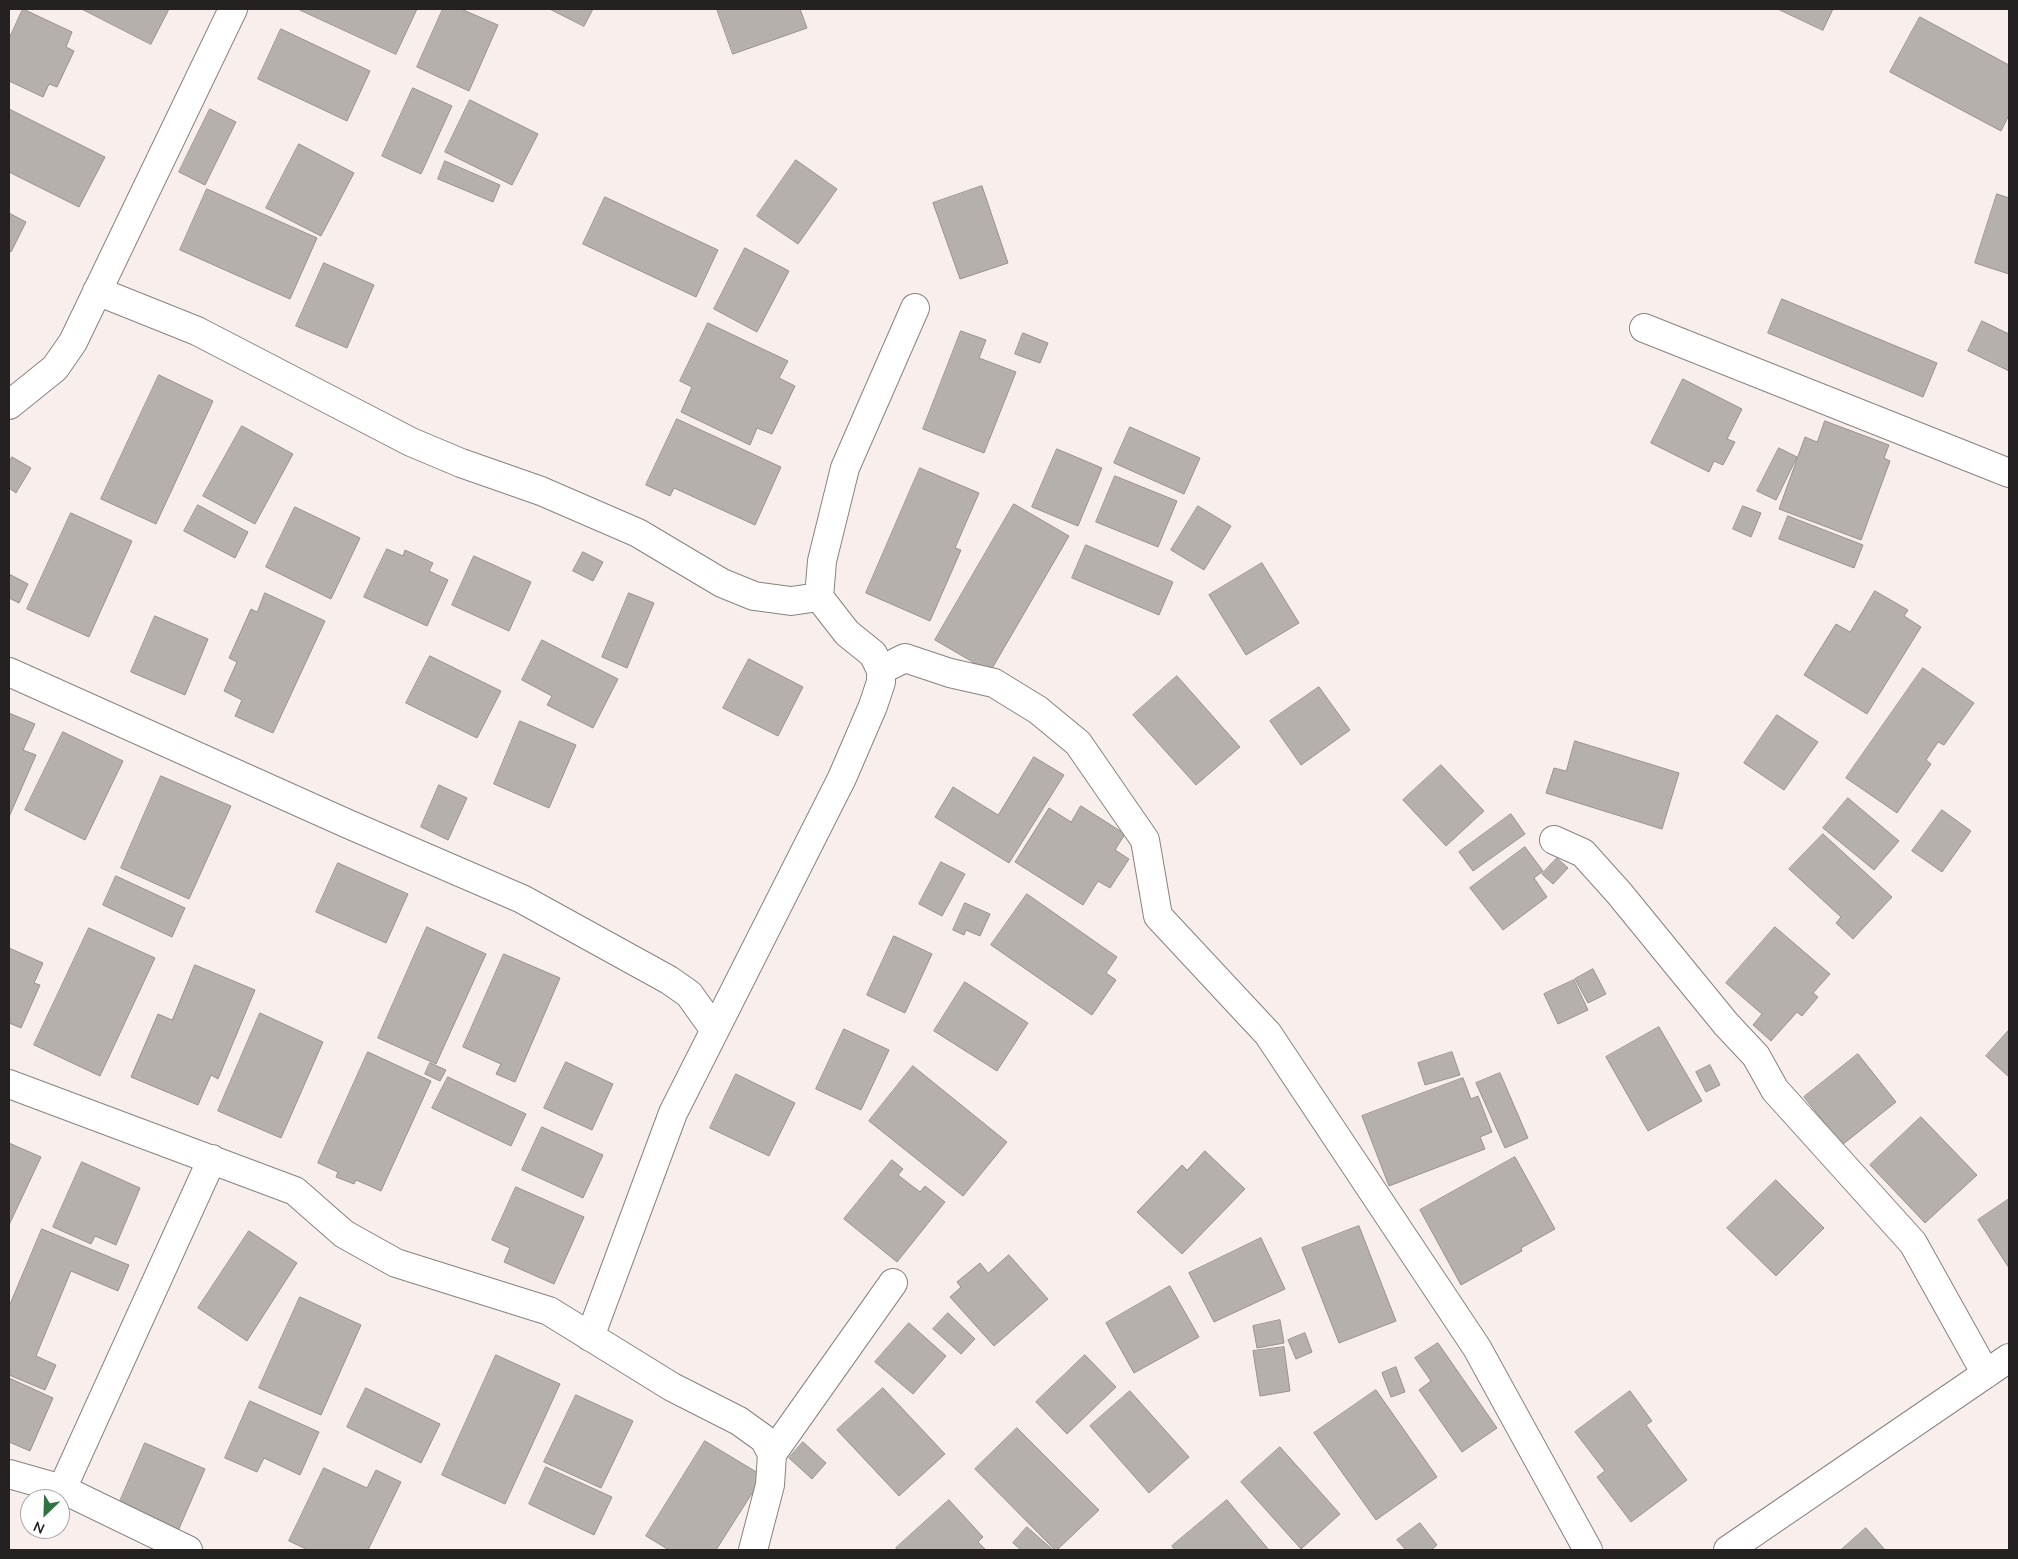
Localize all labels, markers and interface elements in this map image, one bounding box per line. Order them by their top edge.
north arrow [20,1489,70,1539]
text: N [30,1516,48,1538]

